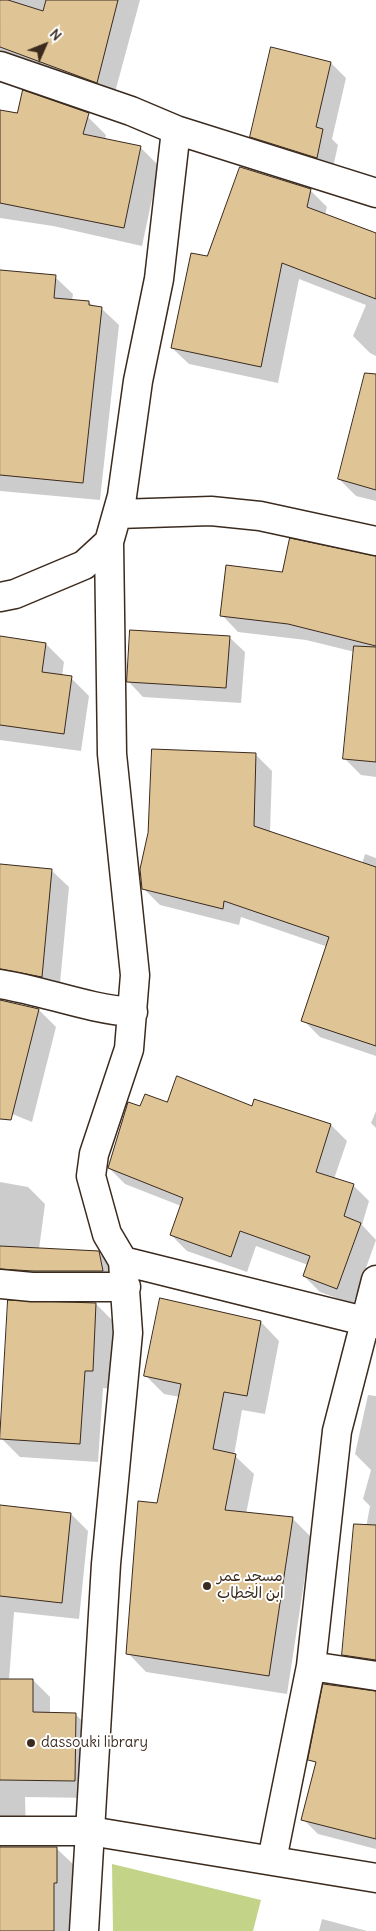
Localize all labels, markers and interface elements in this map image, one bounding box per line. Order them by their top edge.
north arrow [20,20,70,70]
text: N [46,25,66,44]
place label: مسجد عمر ابن الخطاب [217,1568,284,1603]
marker: مسجد عمر ابن الخطاب [201,1580,213,1592]
place label: dassouki library [41,1734,148,1752]
marker: dassouki library [25,1737,37,1749]

